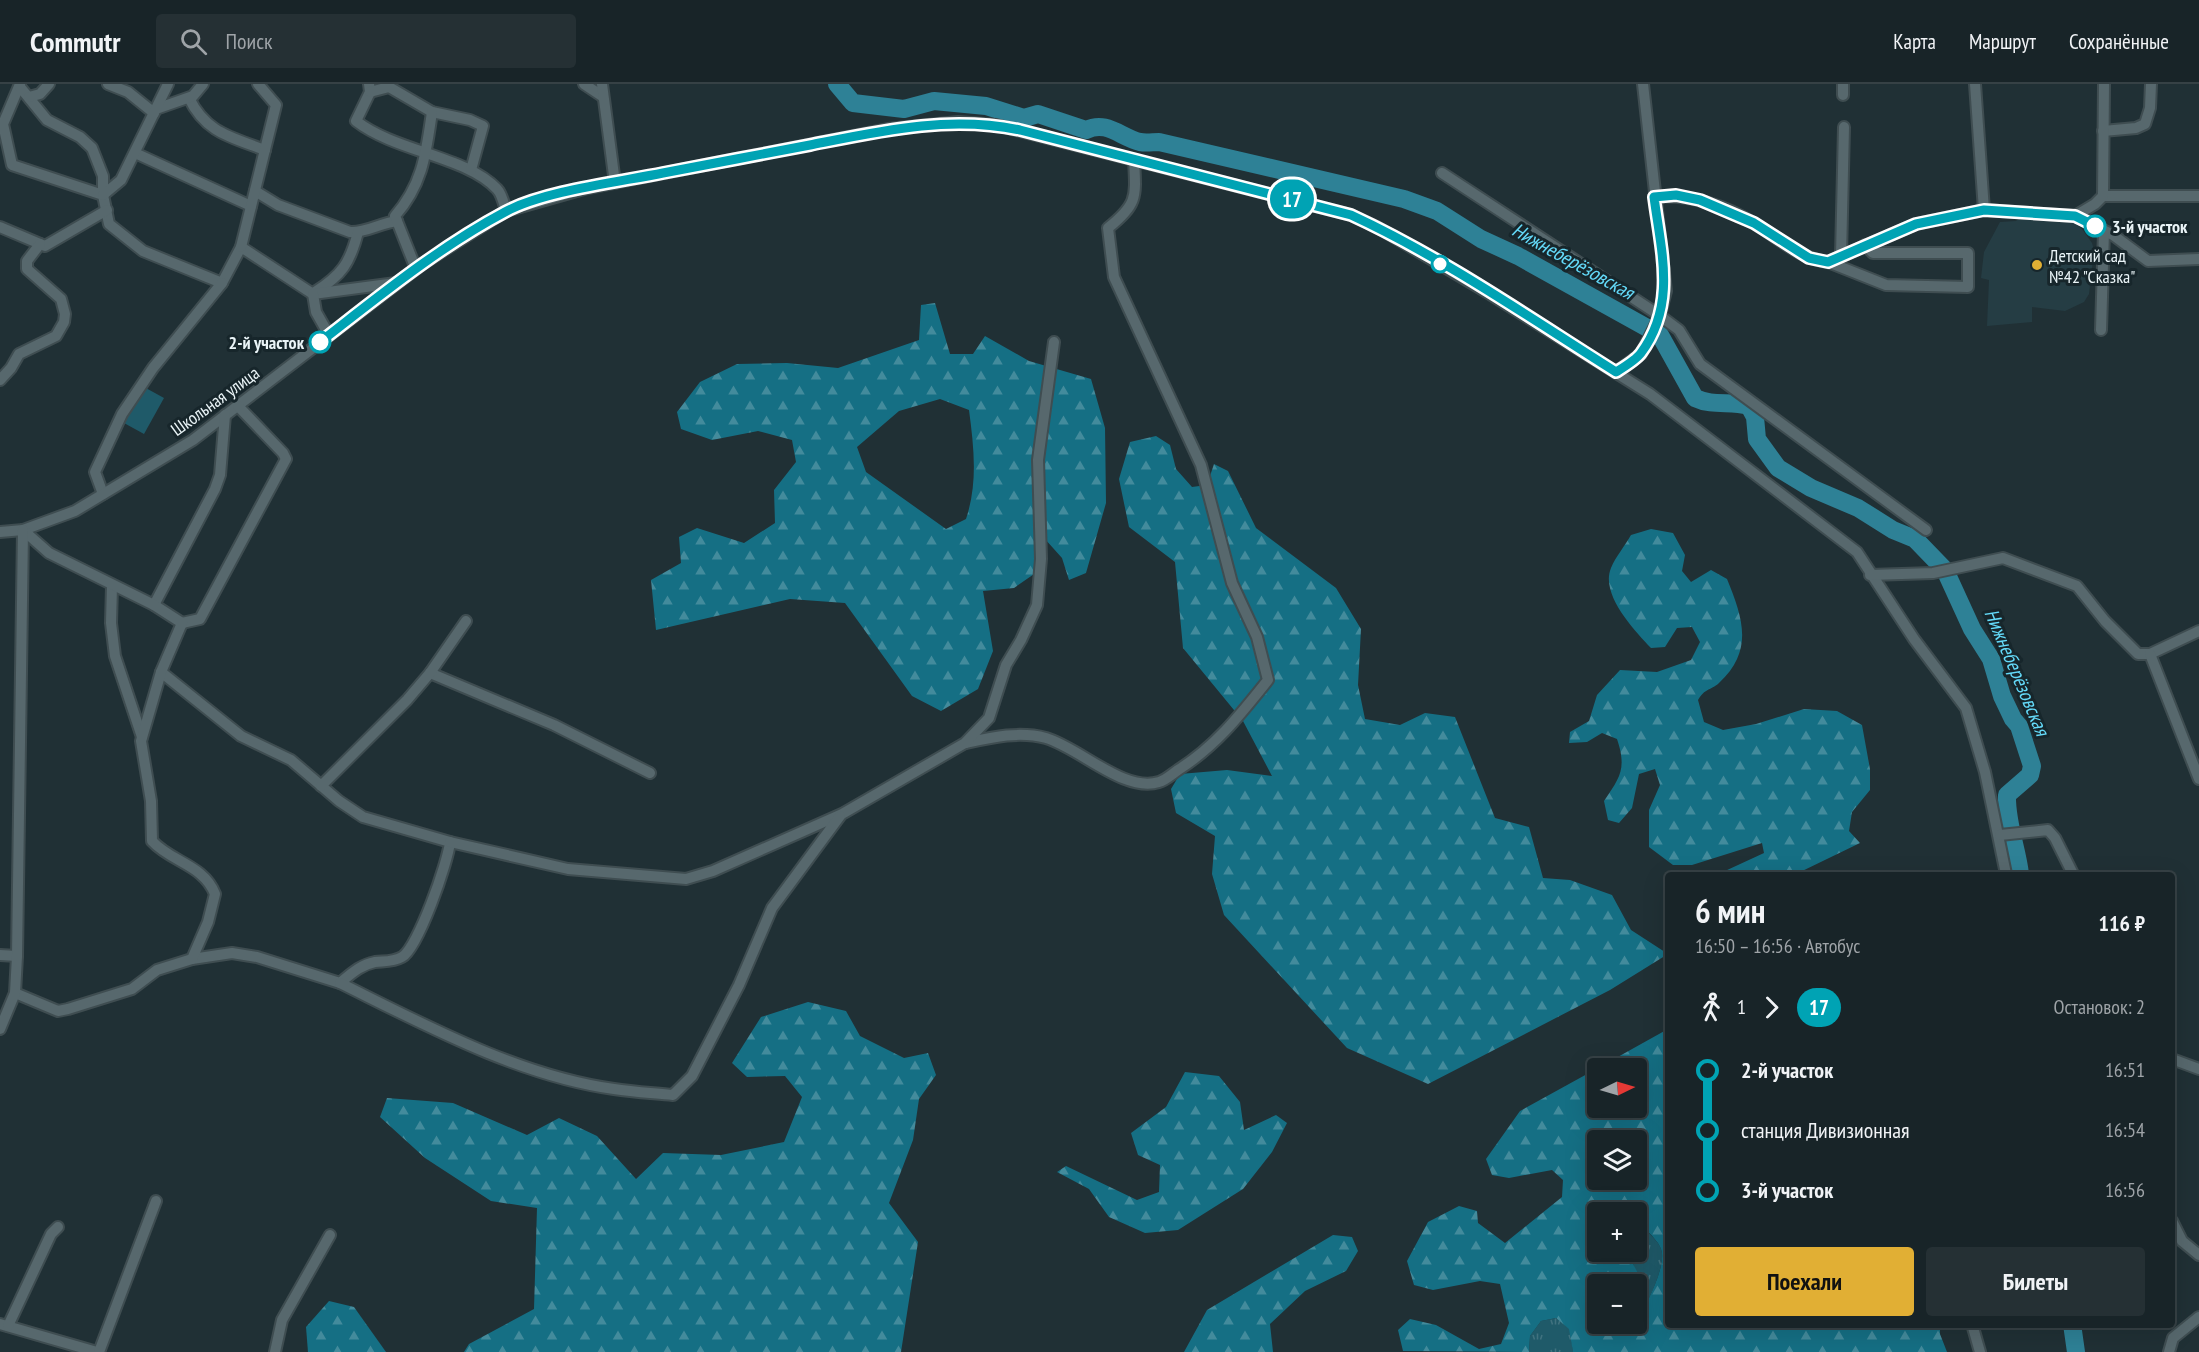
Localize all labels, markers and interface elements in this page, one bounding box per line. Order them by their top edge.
search box [156,14,576,68]
text: Commutr [30,23,120,60]
icon: search [177,25,210,58]
text: Поиск [225,27,273,55]
text: Карта [1893,28,1936,55]
text: Маршрут [1969,28,2036,55]
text: Сохранённые [2069,28,2169,55]
line badge: 17 [1265,180,1319,218]
text: 17 [1282,186,1302,213]
marker: 3-й участок [2084,215,2106,237]
place label: 3-й участок [2112,215,2188,238]
water label: Нижнеберёзовская [1507,217,1640,306]
place label: Детский сад №42 "Сказка" [2049,244,2135,288]
unlabelled marker [1431,255,1449,273]
marker: Детский сад №42 "Сказка" [2030,258,2044,272]
place label: 2-й участок [229,331,305,354]
marker: 2-й участок [309,331,331,353]
street label: Школьная улица [166,361,264,441]
water label: Нижнеберёзовская [1979,605,2056,741]
text: 6 мин [1695,889,1765,932]
text: 116 ₽ [2098,909,2145,937]
text: 16:50 – 16:56 · Автобус [1695,933,1860,959]
icon: walk [1695,991,1728,1024]
icon: forward [1755,991,1788,1024]
text: 1 [1737,994,1746,1020]
text: 17 [1809,994,1829,1021]
text: Остановок: 2 [2054,994,2145,1020]
text: 2-й участок [1741,1056,1833,1084]
text: 16:51 [2105,1057,2145,1083]
north arrow [1587,1058,1647,1118]
map controls [1587,1058,1647,1334]
text: станция Дивизионная [1741,1116,1910,1144]
text: 16:54 [2105,1117,2145,1143]
button: layers [1587,1130,1647,1190]
text: 3-й участок [1741,1176,1833,1204]
text: 16:56 [2105,1177,2145,1203]
button: + [1587,1202,1647,1262]
button: Поехали [1695,1247,1914,1316]
button: Билеты [1926,1247,2145,1316]
button: − [1587,1274,1647,1334]

